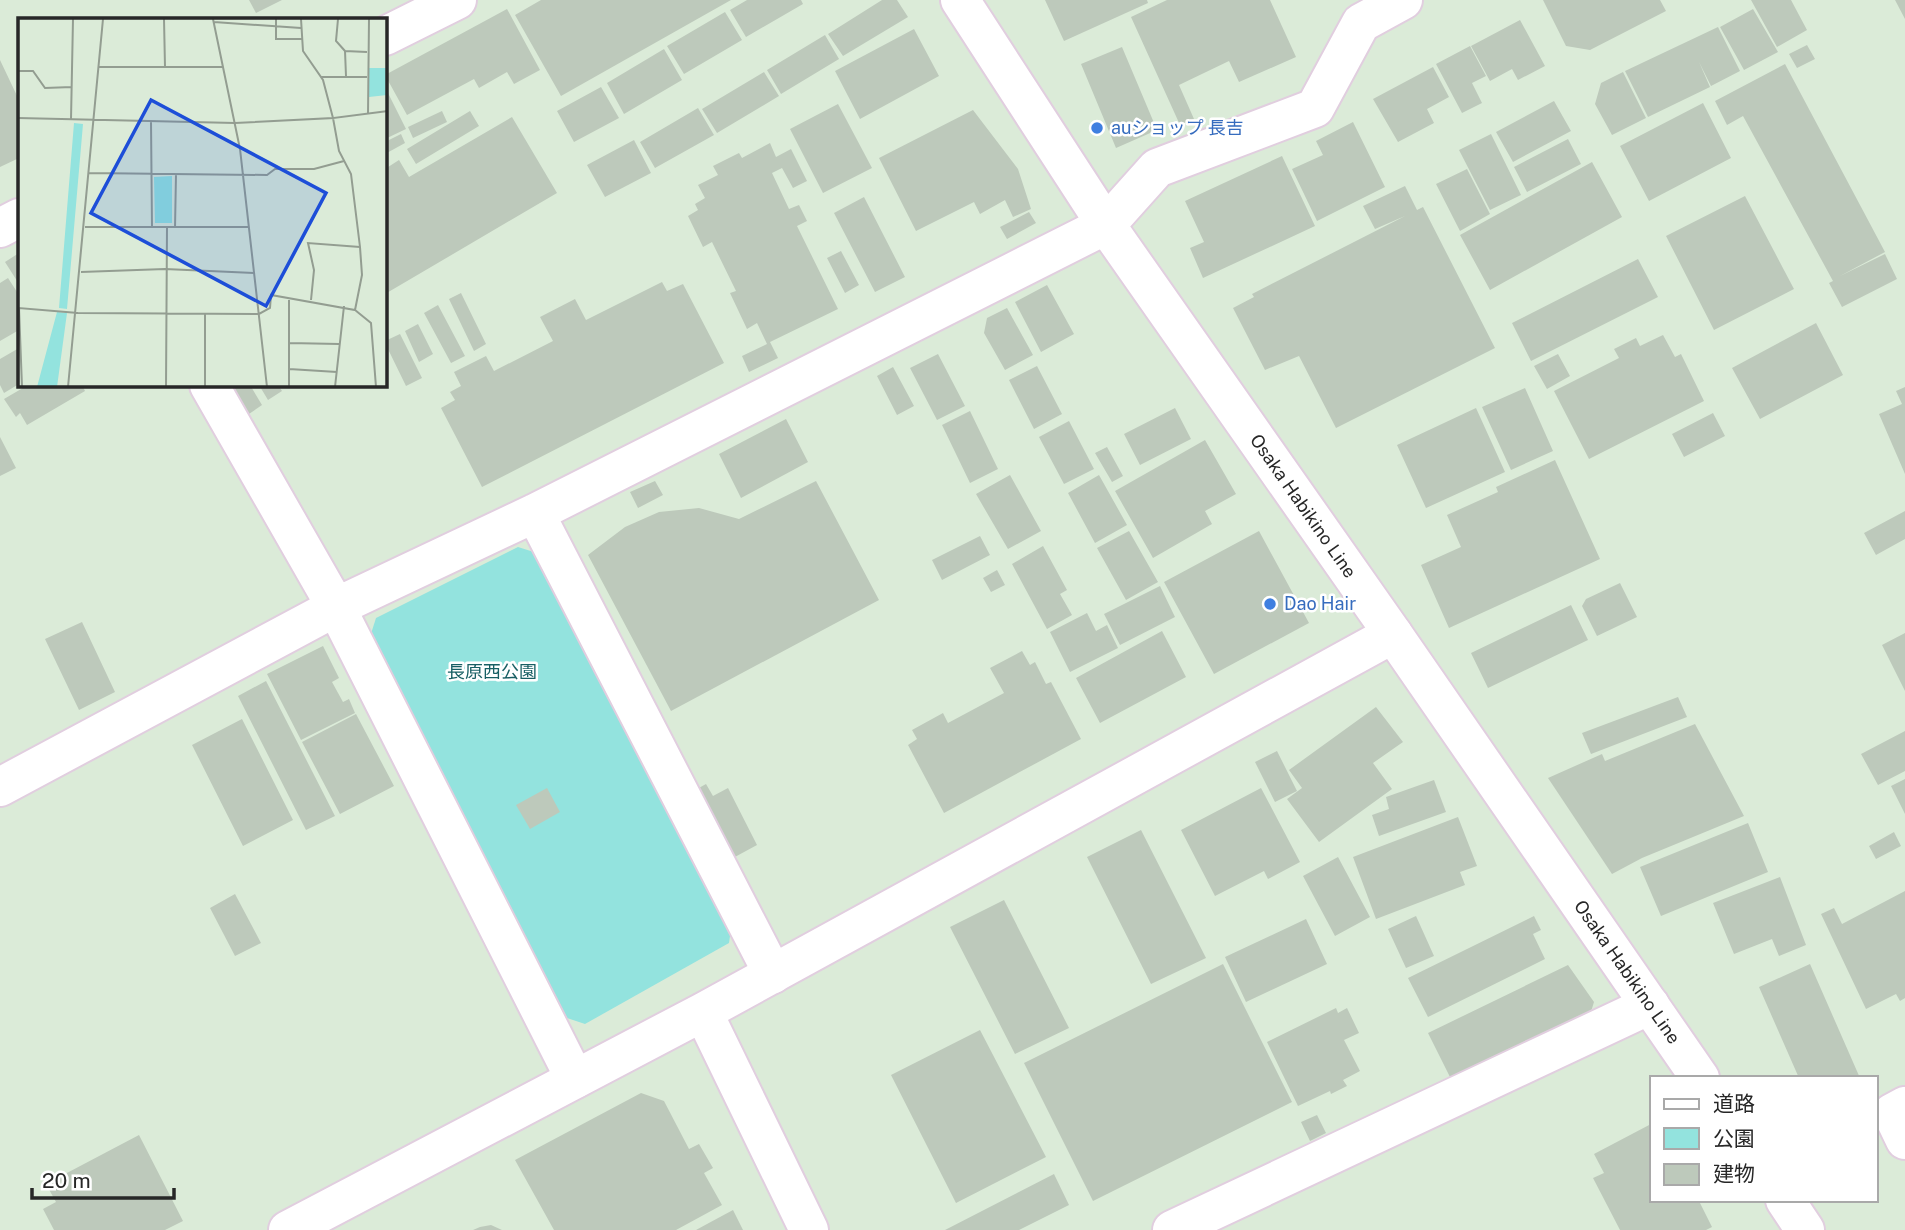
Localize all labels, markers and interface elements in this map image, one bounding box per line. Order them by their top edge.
inset map [18,18,387,387]
place label: auショップ 長吉 [1111,117,1244,138]
marker: auショップ 長吉 [1089,120,1105,136]
street label: Osaka Habikino Line [1246,430,1361,582]
place label: Dao Hair [1284,593,1356,614]
marker: Dao Hair [1262,596,1278,612]
park label: 長原西公園 [447,661,537,682]
street label: Osaka Habikino Line [1570,896,1685,1048]
legend [1650,1076,1877,1202]
text: 道路 [1713,1091,1755,1116]
text: 公園 [1713,1126,1755,1151]
scale bar [32,1156,173,1200]
text: 建物 [1713,1161,1755,1186]
text: 20 m [42,1168,91,1193]

